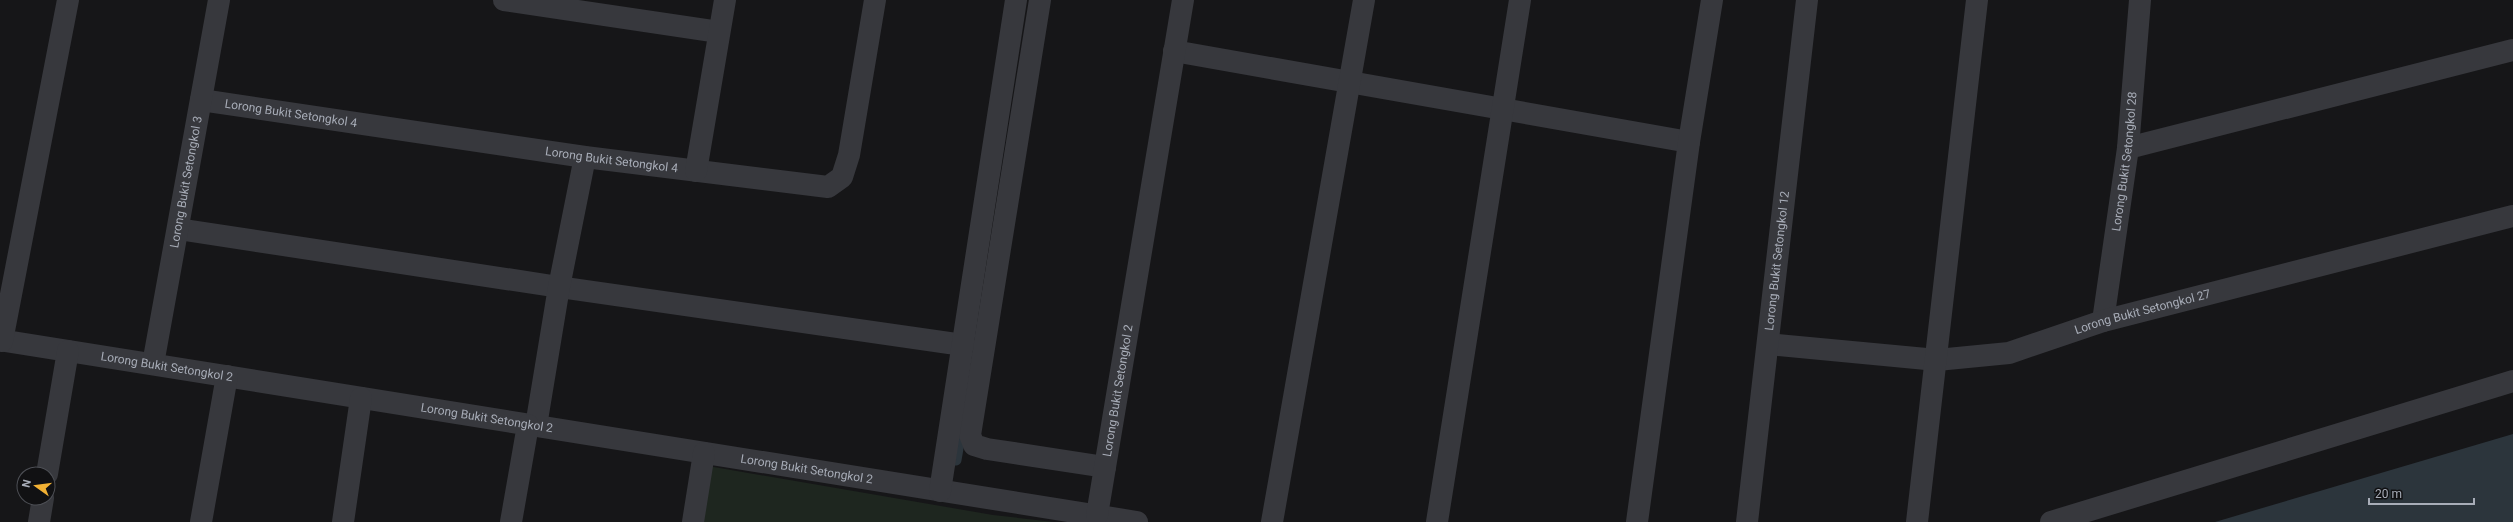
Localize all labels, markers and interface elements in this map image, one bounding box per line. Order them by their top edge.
street label: Lorong Bukit Setongkol 28 [2109,91,2140,232]
street label: Lorong Bukit Setongkol 4 [224,97,358,130]
street label: Lorong Bukit Setongkol 3 [167,115,205,249]
street label: Lorong Bukit Setongkol 4 [544,144,679,175]
street label: Lorong Bukit Setongkol 12 [1762,190,1792,331]
street label: Lorong Bukit Setongkol 27 [2073,287,2212,337]
street label: Lorong Bukit Setongkol 2 [1100,323,1136,458]
street label: Lorong Bukit Setongkol 2 [100,349,234,384]
street label: Lorong Bukit Setongkol 2 [420,400,554,435]
street label: Lorong Bukit Setongkol 2 [740,452,874,487]
north arrow [16,466,56,506]
text: N [20,478,34,489]
scale bar [2369,480,2474,506]
text: 20 m [2375,487,2402,501]

